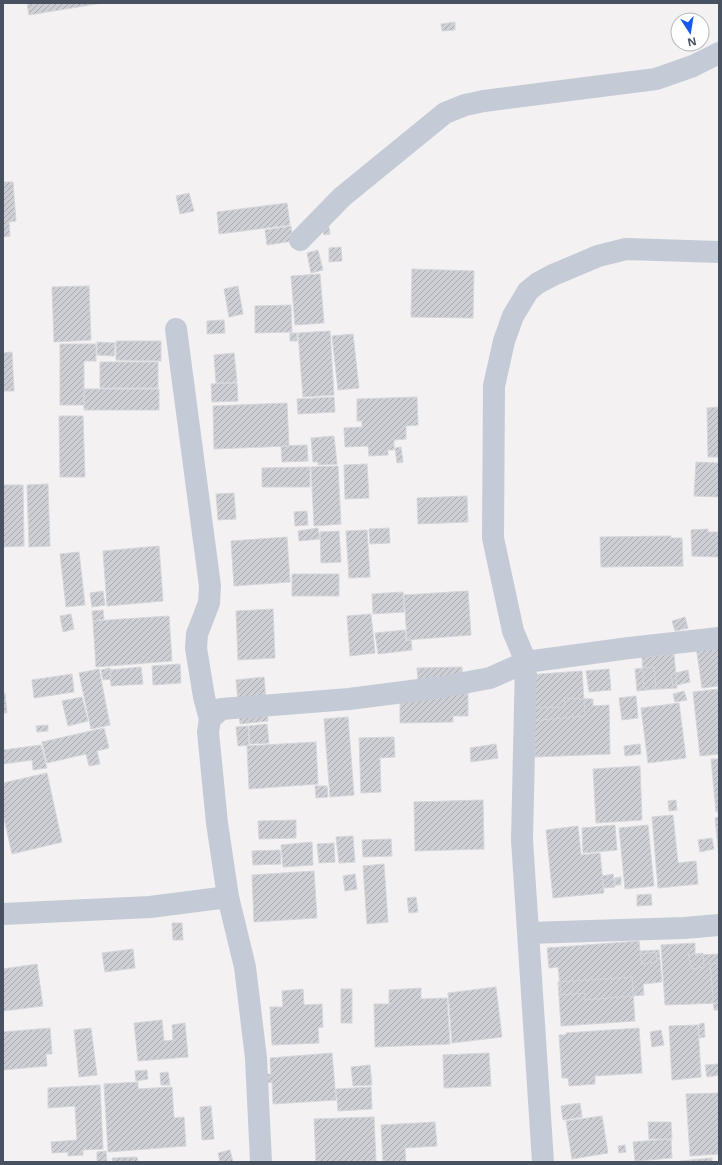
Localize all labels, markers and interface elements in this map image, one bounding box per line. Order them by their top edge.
north arrow [670,12,710,52]
text: N [686,34,698,51]

